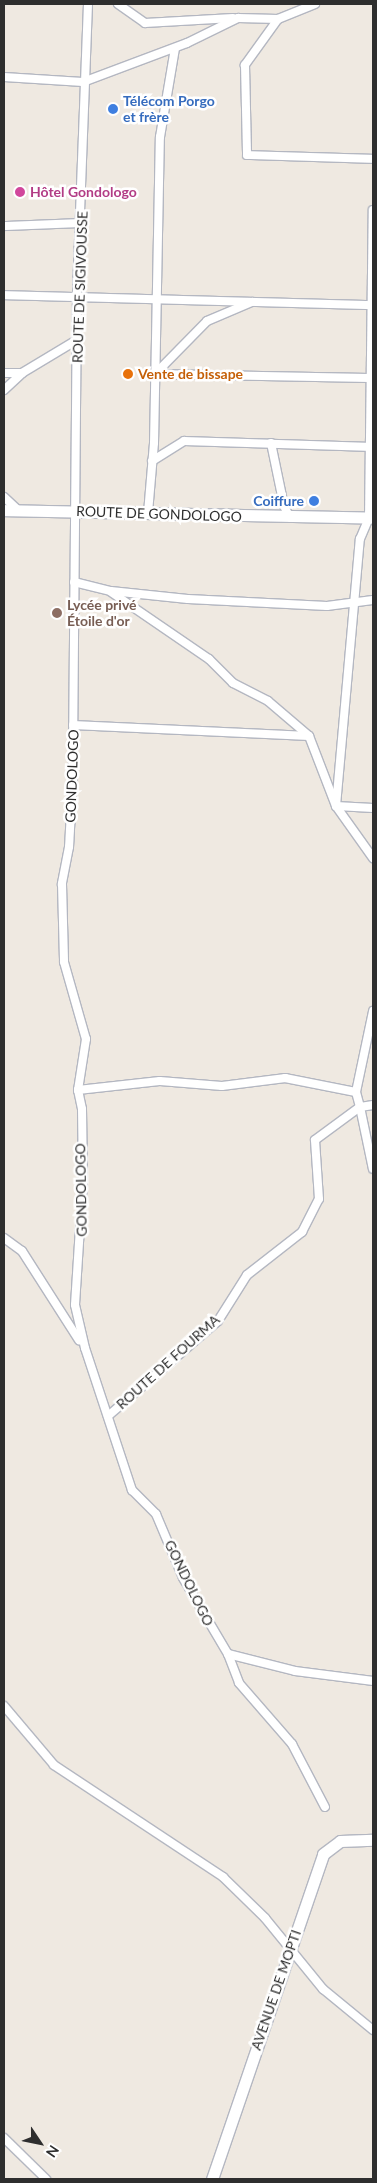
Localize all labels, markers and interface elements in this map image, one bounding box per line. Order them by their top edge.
place label: Télécom Porgo et frère [123,93,215,125]
marker: Télécom Porgo et frère [107,103,119,115]
place label: Hôtel Gondologo [30,184,137,200]
marker: Hôtel Gondologo [14,186,26,198]
street label: ROUTE DE SIGIVOUSSE [69,211,91,363]
place label: Vente de bissape [138,366,243,382]
marker: Vente de bissape [122,368,134,380]
place label: Coiffure [253,493,304,509]
marker: Coiffure [308,495,320,507]
street label: ROUTE DE GONDOLOGO [76,503,242,525]
place label: Lycée privé Étoile d'or [67,597,137,630]
marker: Lycée privé Étoile d'or [51,607,63,619]
street label: GONDOLOGO [62,729,82,823]
street label: GONDOLOGO [72,1143,90,1237]
street label: ROUTE DE FOURMA [113,1311,223,1413]
street label: GONDOLOGO [161,1537,217,1629]
street label: AVENUE DE MOPTI [248,1928,304,2052]
north arrow [15,2118,65,2168]
text: N [43,2142,63,2161]

